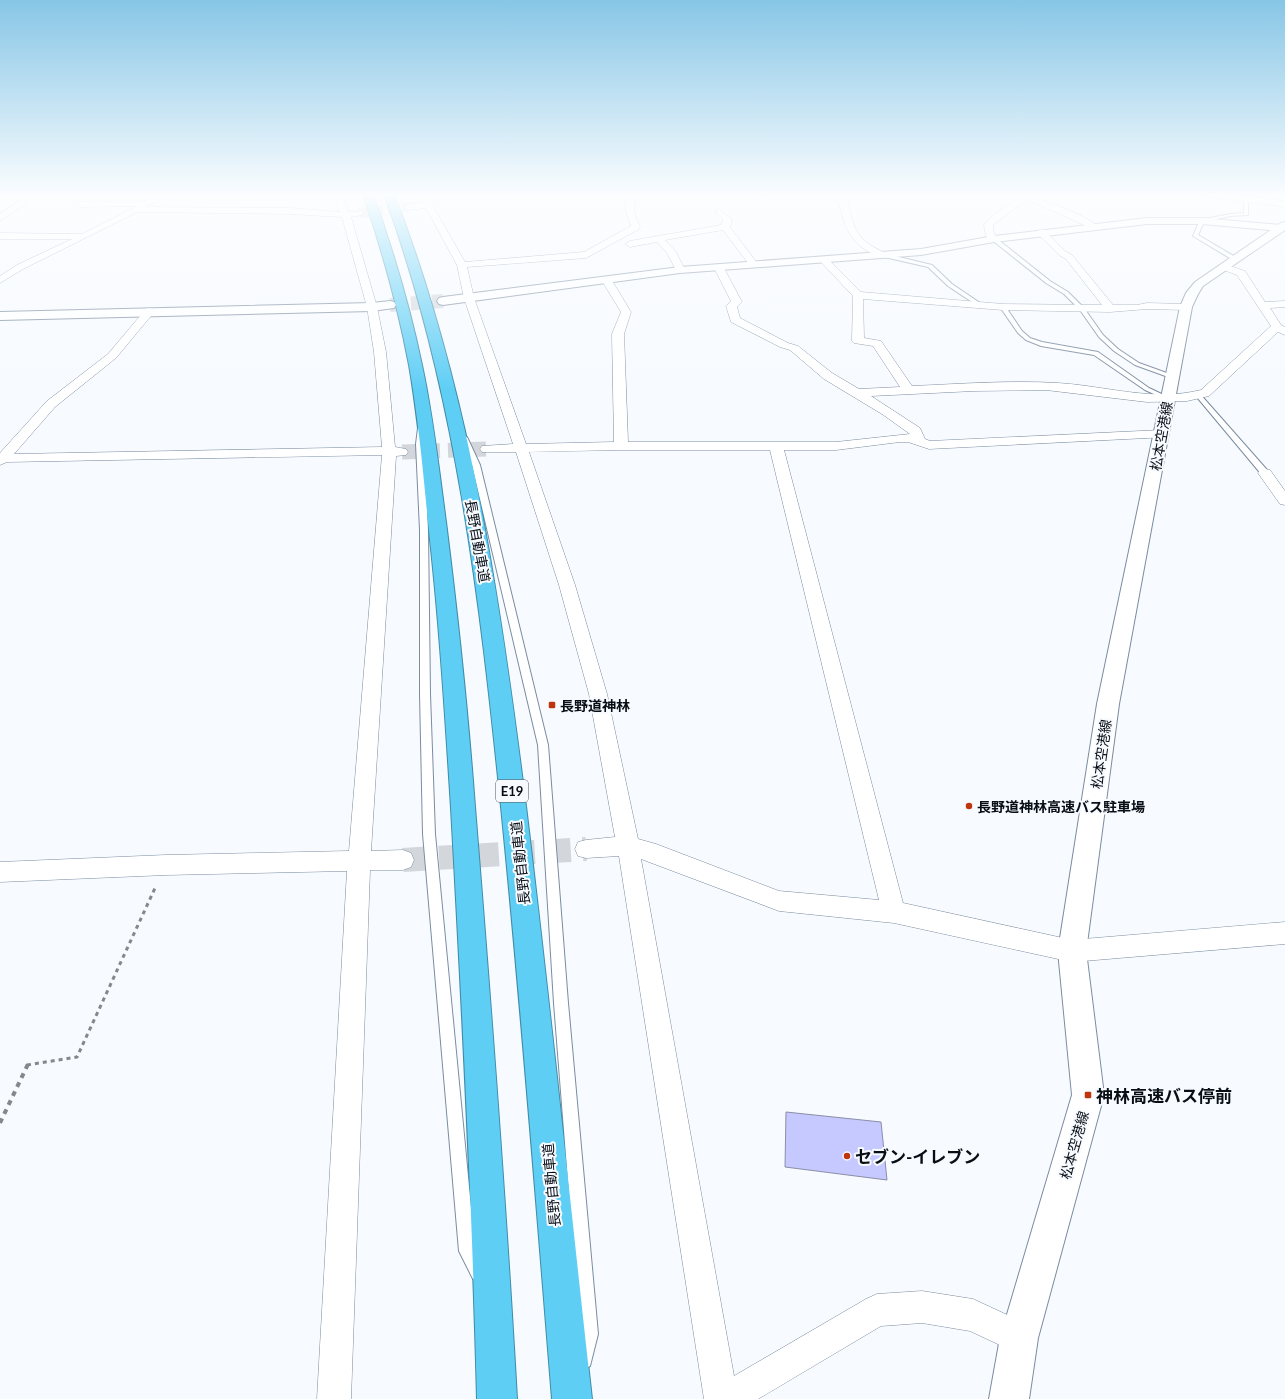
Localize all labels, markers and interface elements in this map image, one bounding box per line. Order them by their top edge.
street label: 松本空港線 [1147,400,1175,472]
street label: 長野自動車道 [462,498,494,584]
place label: 長野道神林 [560,697,630,714]
marker: 長野道神林 [547,700,557,710]
street label: 松本空港線 [1088,718,1114,790]
road number: E19 [496,780,528,802]
place label: 長野道神林高速バス駐車場 [977,798,1145,815]
marker: 長野道神林高速バス駐車場 [964,801,974,811]
street label: 長野自動車道 [507,820,533,906]
place label: 神林高速バス停前 [1096,1085,1232,1106]
marker: 神林高速バス停前 [1083,1090,1093,1100]
street label: 松本空港線 [1056,1109,1092,1181]
street label: 長野自動車道 [539,1142,563,1228]
place label: セブン-イレブン [855,1146,980,1167]
marker: セブン-イレブン [842,1151,852,1161]

